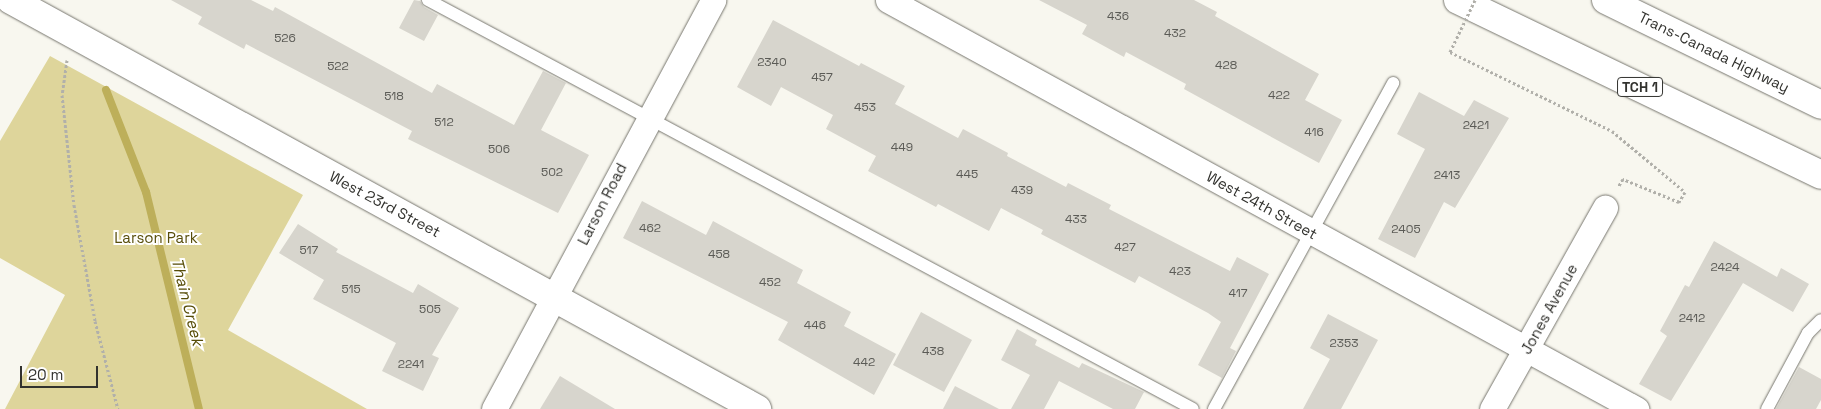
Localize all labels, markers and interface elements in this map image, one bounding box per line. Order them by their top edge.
street label: Trans-Canada Highway [1636,8,1792,96]
house number: 436 [1107,10,1129,24]
house number: 432 [1164,27,1186,41]
house number: 526 [274,32,296,46]
house number: 2340 [757,56,787,70]
house number: 428 [1215,59,1237,73]
house number: 522 [327,60,349,74]
house number: 457 [811,71,833,85]
road number: TCH 1 [1616,75,1664,98]
house number: 422 [1268,89,1290,103]
house number: 518 [384,90,404,104]
house number: 453 [854,101,876,115]
house number: 512 [434,116,454,130]
house number: 2421 [1463,119,1489,133]
house number: 416 [1304,126,1324,140]
house number: 449 [891,141,913,155]
house number: 506 [488,143,510,157]
street label: Larson Road [574,160,630,248]
house number: 502 [541,166,563,180]
street label: West 23rd Street [326,167,444,241]
street label: West 24th Street [1203,167,1321,243]
house number: 445 [956,168,978,182]
house number: 2413 [1434,169,1460,183]
house number: 439 [1011,184,1033,198]
house number: 433 [1065,213,1087,227]
house number: 462 [639,222,661,236]
house number: 2405 [1391,223,1421,237]
park label: Larson Park [114,229,198,247]
house number: 427 [1114,241,1136,255]
house number: 517 [300,244,318,258]
house number: 458 [708,248,730,262]
water label: Thain Creek [167,256,207,348]
street label: Jones Avenue [1517,261,1581,357]
house number: 2424 [1711,261,1739,275]
house number: 423 [1169,265,1191,279]
house number: 452 [759,276,781,290]
house number: 515 [341,283,361,297]
house number: 417 [1229,287,1247,301]
house number: 505 [419,303,441,317]
house number: 2412 [1679,312,1705,326]
house number: 446 [804,319,826,333]
house number: 2353 [1330,337,1358,351]
house number: 438 [922,345,944,359]
scale bar [22,356,100,388]
house number: 442 [853,356,875,370]
house number: 2241 [398,358,424,372]
text: 20 m [28,365,63,384]

